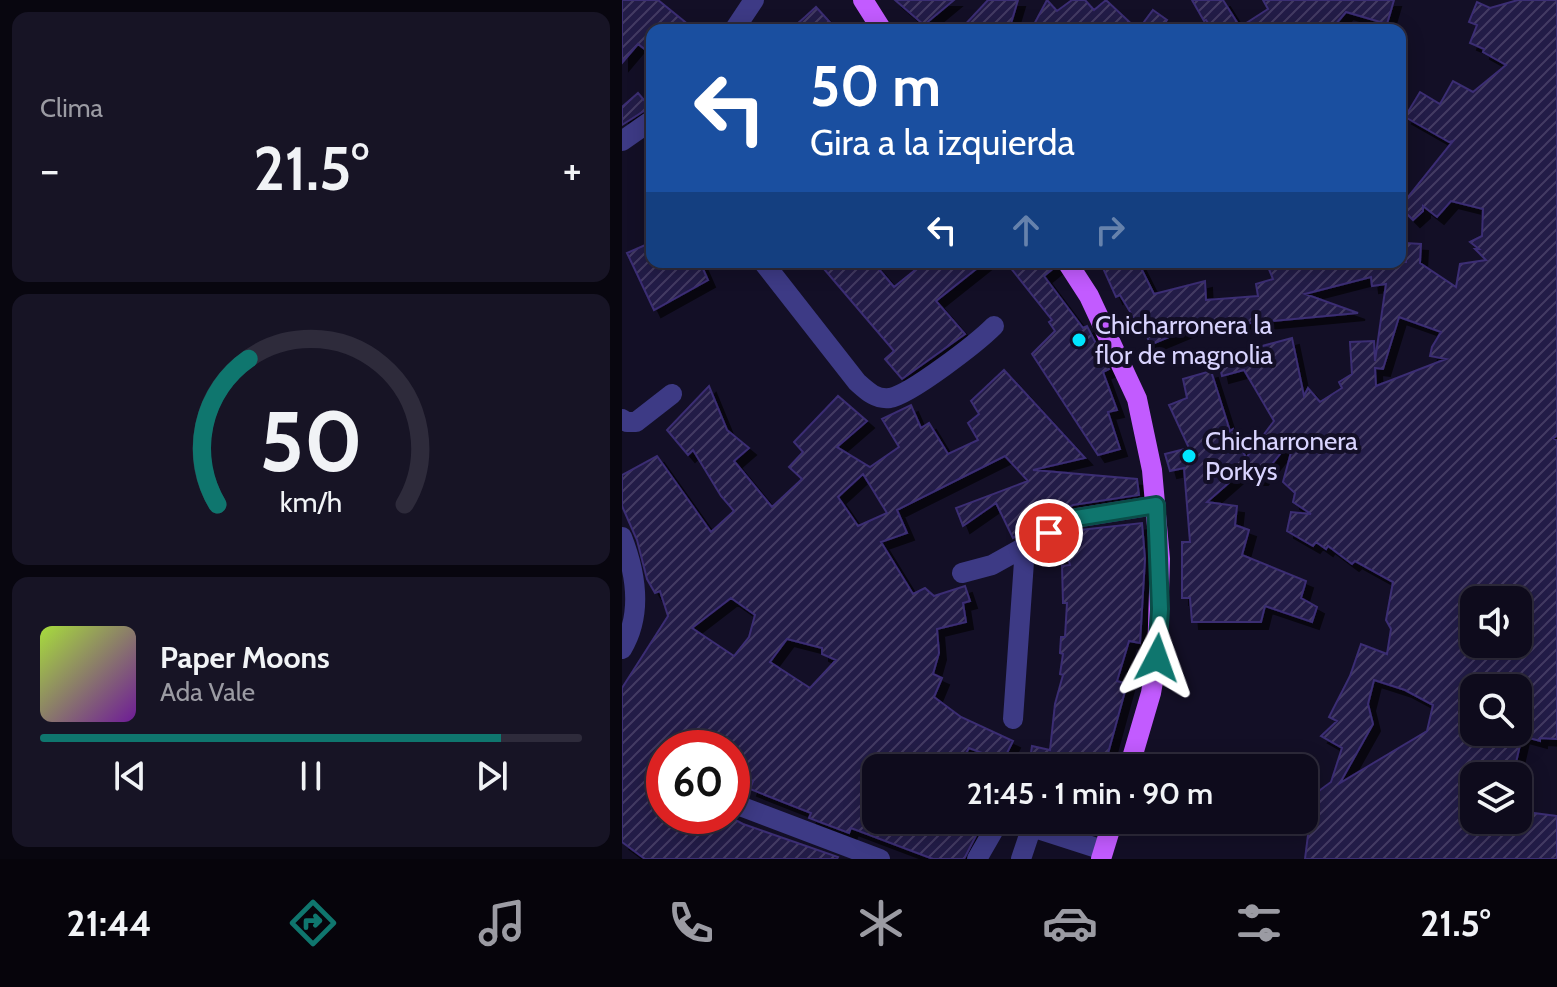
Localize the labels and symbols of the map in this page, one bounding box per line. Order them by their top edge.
place label: Chicharronera la flor de magnolia [1095,309,1273,371]
marker: Chicharronera la flor de magnolia [1070,331,1088,349]
place label: Chicharronera Porkys [1205,425,1358,487]
marker: Chicharronera Porkys [1180,447,1198,465]
pin [1015,499,1083,567]
position arrow [1115,616,1199,700]
speed limit sign: 60 [646,730,750,834]

